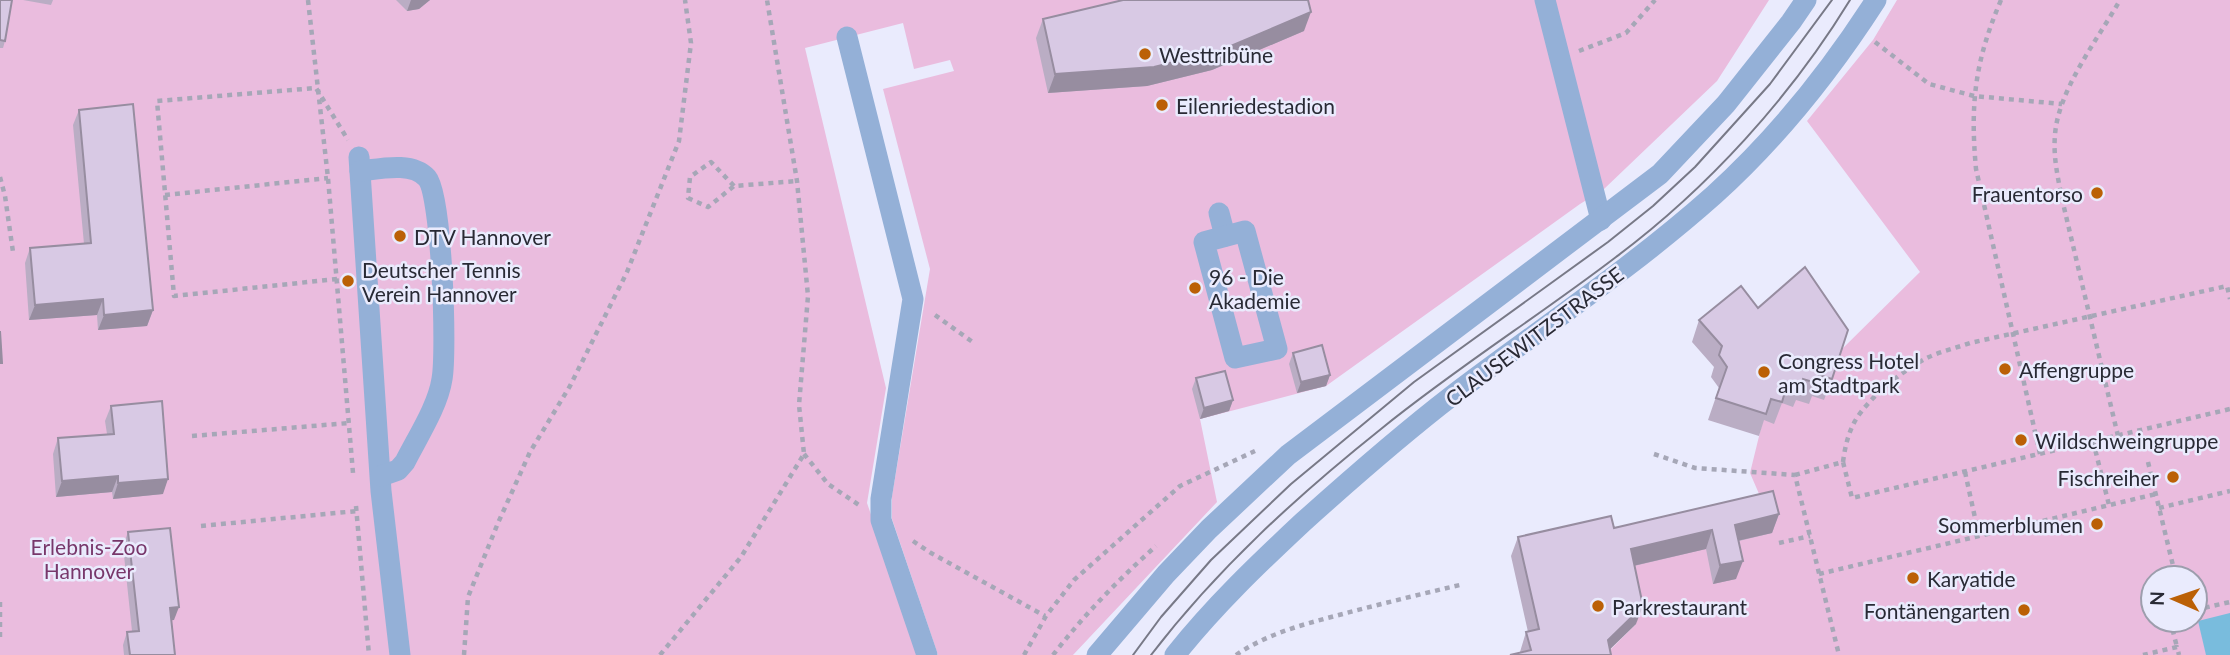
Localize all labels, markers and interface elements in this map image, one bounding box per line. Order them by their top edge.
place label: Westtribüne [1159,42,1273,67]
marker: Westtribüne [1137,46,1153,62]
place label: Eilenriedestadion [1176,93,1335,118]
marker: Eilenriedestadion [1154,97,1170,113]
place label: Frauentorso [1972,181,2083,206]
marker: Frauentorso [2089,185,2105,201]
place label: DTV Hannover [414,224,551,249]
marker: DTV Hannover [392,228,408,244]
place label: Deutscher Tennis Verein Hannover [362,257,521,306]
street label: CLAUSEWITZSTRASSE [1440,261,1628,411]
place label: 96 - Die Akademie [1209,264,1301,313]
marker: Deutscher Tennis Verein Hannover [340,273,356,289]
marker: 96 - Die Akademie [1187,280,1203,296]
place label: Congress Hotel am Stadtpark [1778,348,1919,397]
place label: Affengruppe [2019,357,2134,382]
marker: Affengruppe [1997,361,2013,377]
marker: Congress Hotel am Stadtpark [1756,364,1772,380]
place label: Wildschweingruppe [2035,428,2218,453]
marker: Wildschweingruppe [2013,432,2029,448]
place label: Fischreiher [2057,465,2159,490]
marker: Fischreiher [2165,469,2181,485]
place label: Sommerblumen [1938,512,2083,537]
marker: Sommerblumen [2089,516,2105,532]
park label: Erlebnis-Zoo Hannover [31,534,147,583]
north arrow [2139,564,2209,634]
place label: Karyatide [1927,566,2016,591]
marker: Karyatide [1905,570,1921,586]
text: N [2145,591,2168,606]
place label: Parkrestaurant [1612,594,1748,619]
marker: Parkrestaurant [1590,598,1606,614]
place label: Fontänengarten [1864,598,2010,623]
marker: Fontänengarten [2016,602,2032,618]

